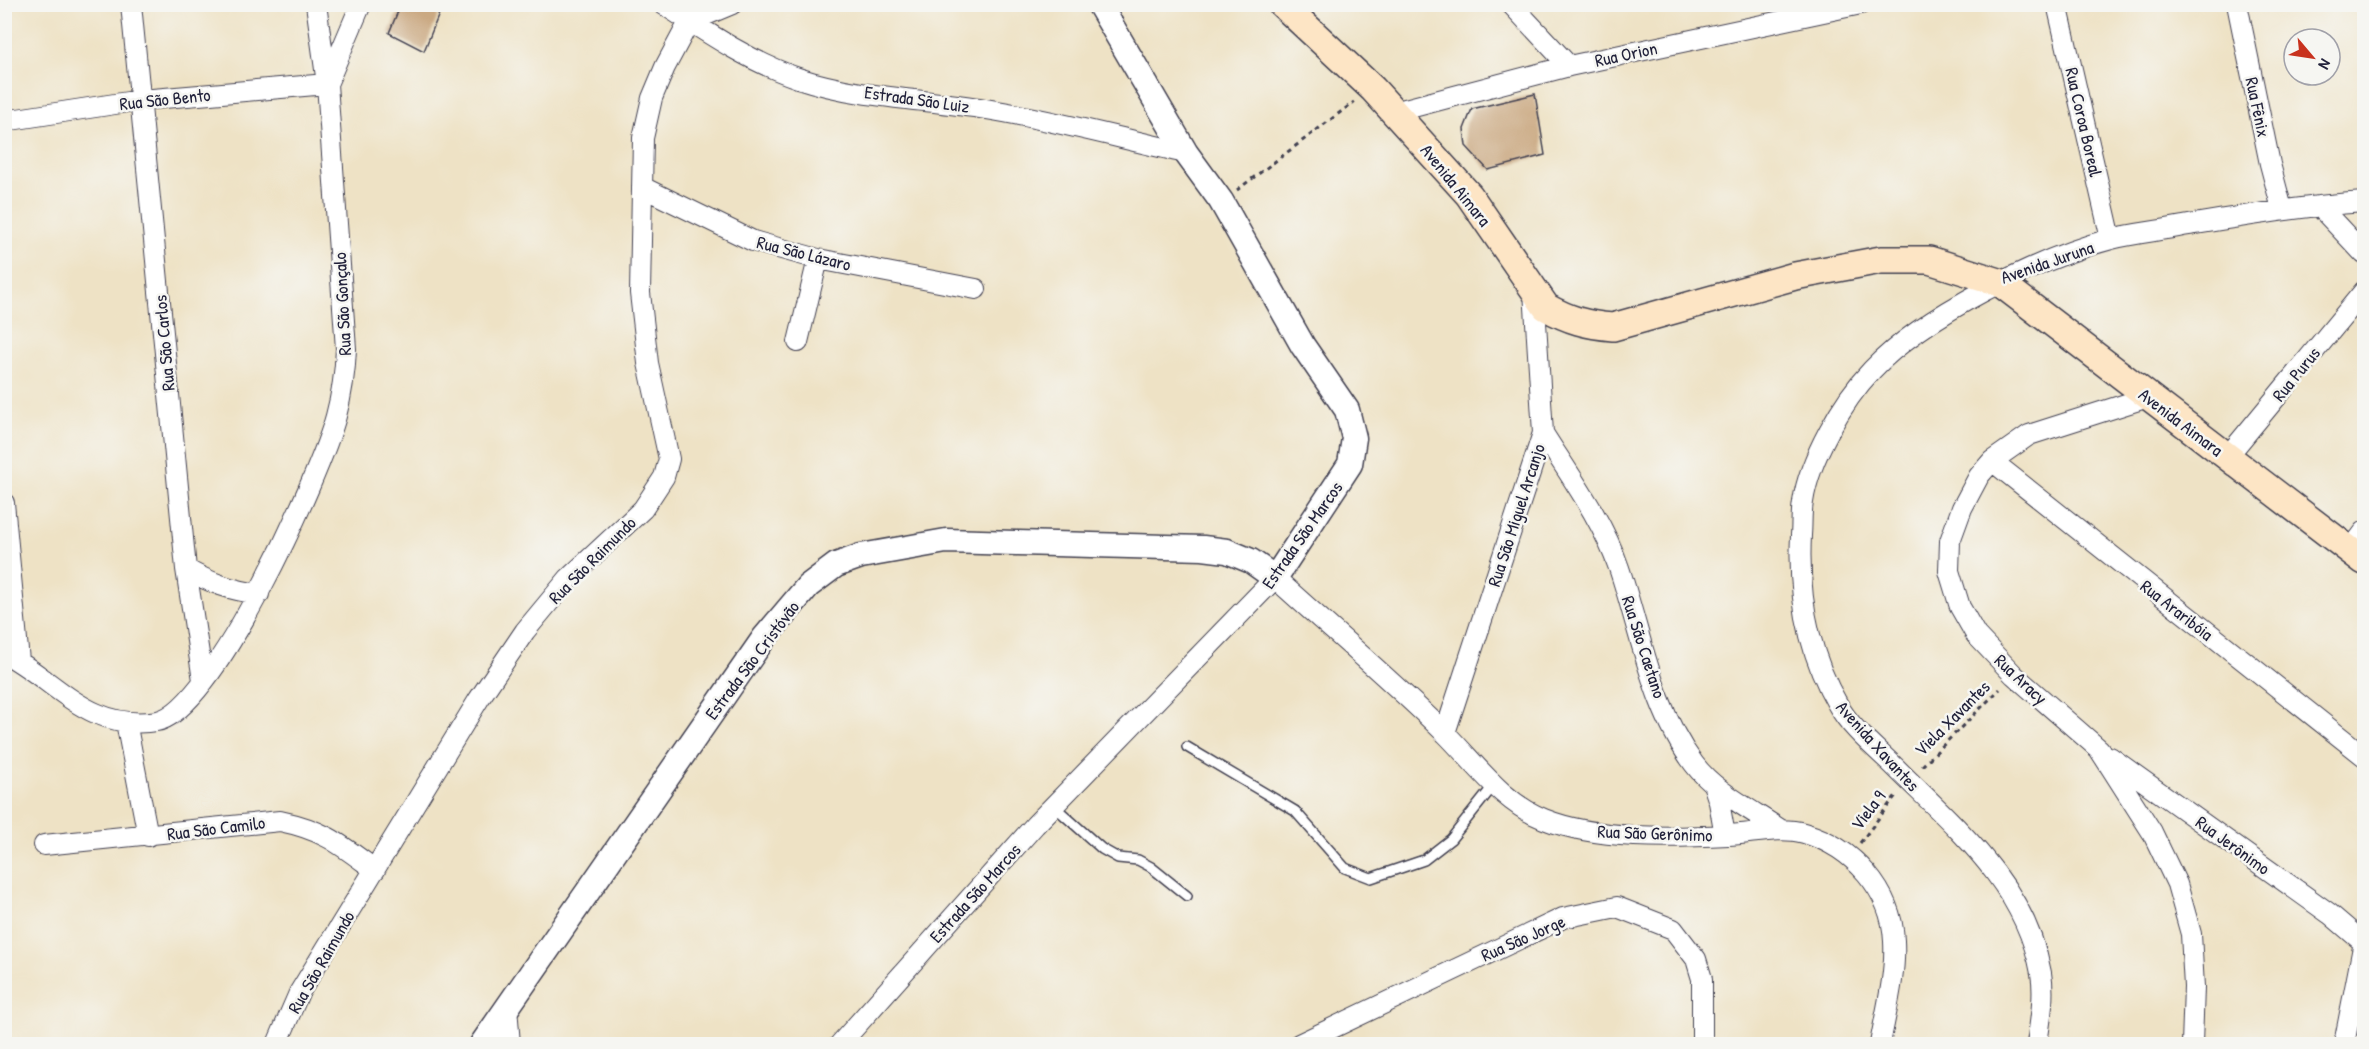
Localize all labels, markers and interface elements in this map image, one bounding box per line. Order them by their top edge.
north arrow [2282,27,2342,87]
street label: Rua Orion [1593,35,1659,73]
text: N [2313,55,2337,74]
street label: Rua Coroa Boreal [2059,65,2109,179]
street label: Rua Fênix [2239,75,2277,139]
street label: Estrada São Luiz [863,79,971,119]
street label: Rua São Bento [118,82,212,116]
street label: Avenida Aimara [1415,138,1497,232]
street label: Rua São Lázaro [754,229,854,277]
street label: Avenida Juruna [1997,234,2097,290]
street label: Rua São Gonçalo [327,252,357,356]
street label: Rua São Carlos [147,294,181,392]
street label: Rua Purus [2266,341,2326,407]
street label: Avenida Aimara [2134,382,2228,462]
street label: Rua São Miguel Arcanjo [1481,440,1551,590]
street label: Estrada São Marcos [1256,476,1348,594]
street label: Rua São Raimundo [543,511,641,609]
street label: Rua Araribóia [2135,574,2219,646]
street label: Rua São Caetano [1616,593,1672,701]
street label: Estrada São Cristóvão [699,595,805,725]
street label: Rua Aracy [1989,648,2053,710]
street label: Viela Xavantes [1909,675,1995,761]
street label: Avenida Xavantes [1831,695,1926,797]
street label: Viela 9 [1845,785,1891,835]
street label: Rua São Camilo [166,810,266,846]
street label: Rua Jerônimo [2191,810,2275,880]
street label: Rua São Gerônimo [1597,819,1713,847]
street label: Estrada São Marcos [924,838,1026,948]
street label: Rua São Raimundo [282,906,360,1018]
street label: Rua São Jorge [1477,908,1569,968]

